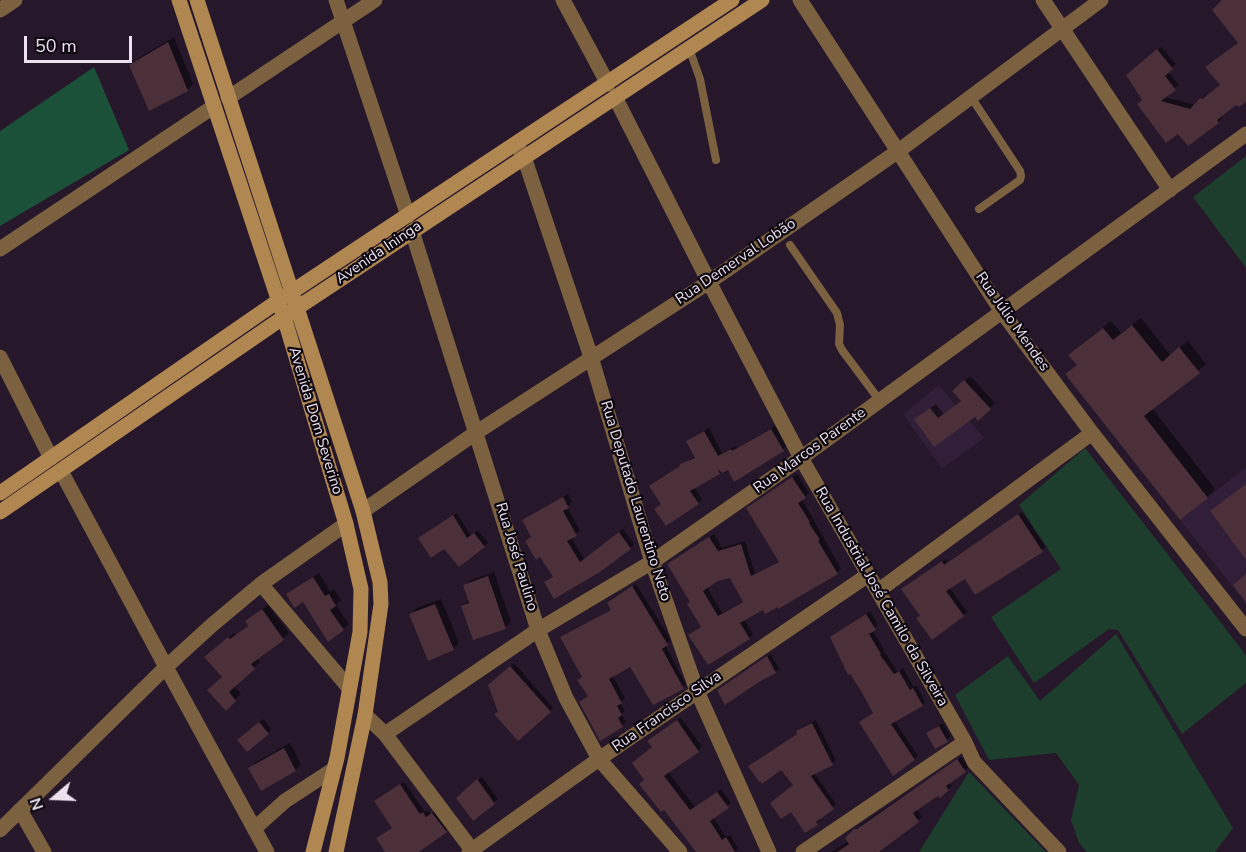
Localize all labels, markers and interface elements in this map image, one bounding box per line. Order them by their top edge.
scale bar [27,24,135,62]
text: 50 m [35,34,77,58]
street label: Rua Demerval Lobão [672,215,800,309]
street label: Avenida Ininga [333,218,425,288]
street label: Rua Júlio Mendes [971,269,1053,375]
street label: Avenida Dom Severino [284,345,346,497]
street label: Rua Deputado Laurentino Neto [596,398,674,604]
street label: Rua Marcos Parente [750,404,870,498]
street label: Rua Industrial José Camilo da Silveira [811,484,951,710]
street label: Rua José Paulino [491,500,541,614]
street label: Rua Francisco Silva [609,668,725,756]
north arrow [24,768,84,828]
text: N [25,795,49,813]

